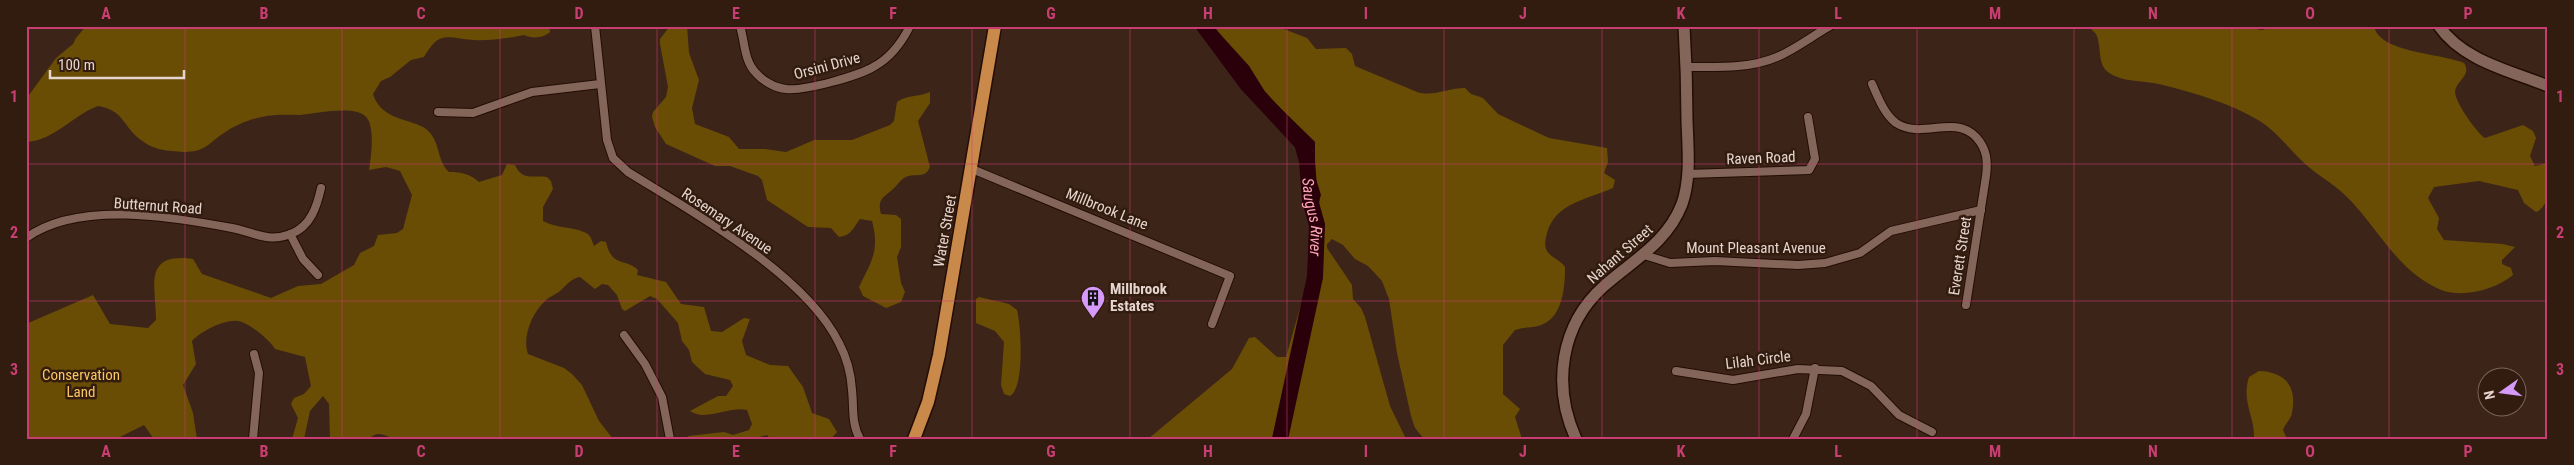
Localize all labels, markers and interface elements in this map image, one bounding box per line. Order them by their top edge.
text: A [101,4,111,23]
text: B [260,4,269,23]
text: C [416,4,426,23]
text: D [574,4,584,23]
text: E [732,4,740,23]
text: F [889,4,897,23]
text: G [1046,4,1056,23]
text: H [1203,4,1213,23]
text: I [1364,4,1368,23]
text: J [1519,4,1527,23]
text: K [1677,4,1686,23]
text: L [1834,4,1842,23]
text: M [1989,4,2001,23]
text: N [2148,4,2158,23]
text: O [2305,4,2315,23]
text: P [2463,4,2473,23]
scale bar [50,48,184,80]
street label: Orsini Drive [792,49,862,83]
text: 100 m [58,56,95,74]
text: 1 [10,87,18,106]
text: 1 [2556,87,2564,106]
street label: Raven Road [1726,148,1796,168]
water label: Saugus River [1298,177,1326,258]
street label: Rosemary Avenue [678,184,776,258]
street label: Millbrook Lane [1063,184,1151,234]
street label: Water Street [930,193,960,269]
street label: Butternut Road [113,194,203,218]
street label: Everett Street [1945,215,1975,297]
street label: Nahant Street [1583,221,1657,287]
text: 2 [10,223,18,242]
text: 2 [2556,223,2564,242]
street label: Mount Pleasant Avenue [1686,239,1826,257]
place label: Millbrook Estates [1110,280,1168,315]
building icon: Millbrook Estates [1080,285,1106,319]
street label: Lilah Circle [1724,347,1792,373]
text: 3 [10,360,18,379]
text: 3 [2556,360,2564,379]
park label: Conservation Land [42,366,120,401]
north arrow [2476,368,2526,418]
text: N [2481,389,2498,401]
text: A [101,442,111,461]
text: B [260,442,269,461]
text: C [416,442,426,461]
text: D [574,442,584,461]
text: E [732,442,740,461]
text: F [889,442,897,461]
text: G [1046,442,1056,461]
text: H [1203,442,1213,461]
text: I [1364,442,1368,461]
text: J [1519,442,1527,461]
text: K [1677,442,1686,461]
text: L [1834,442,1842,461]
text: M [1989,442,2001,461]
text: N [2148,442,2158,461]
text: O [2305,442,2315,461]
text: P [2463,442,2473,461]

